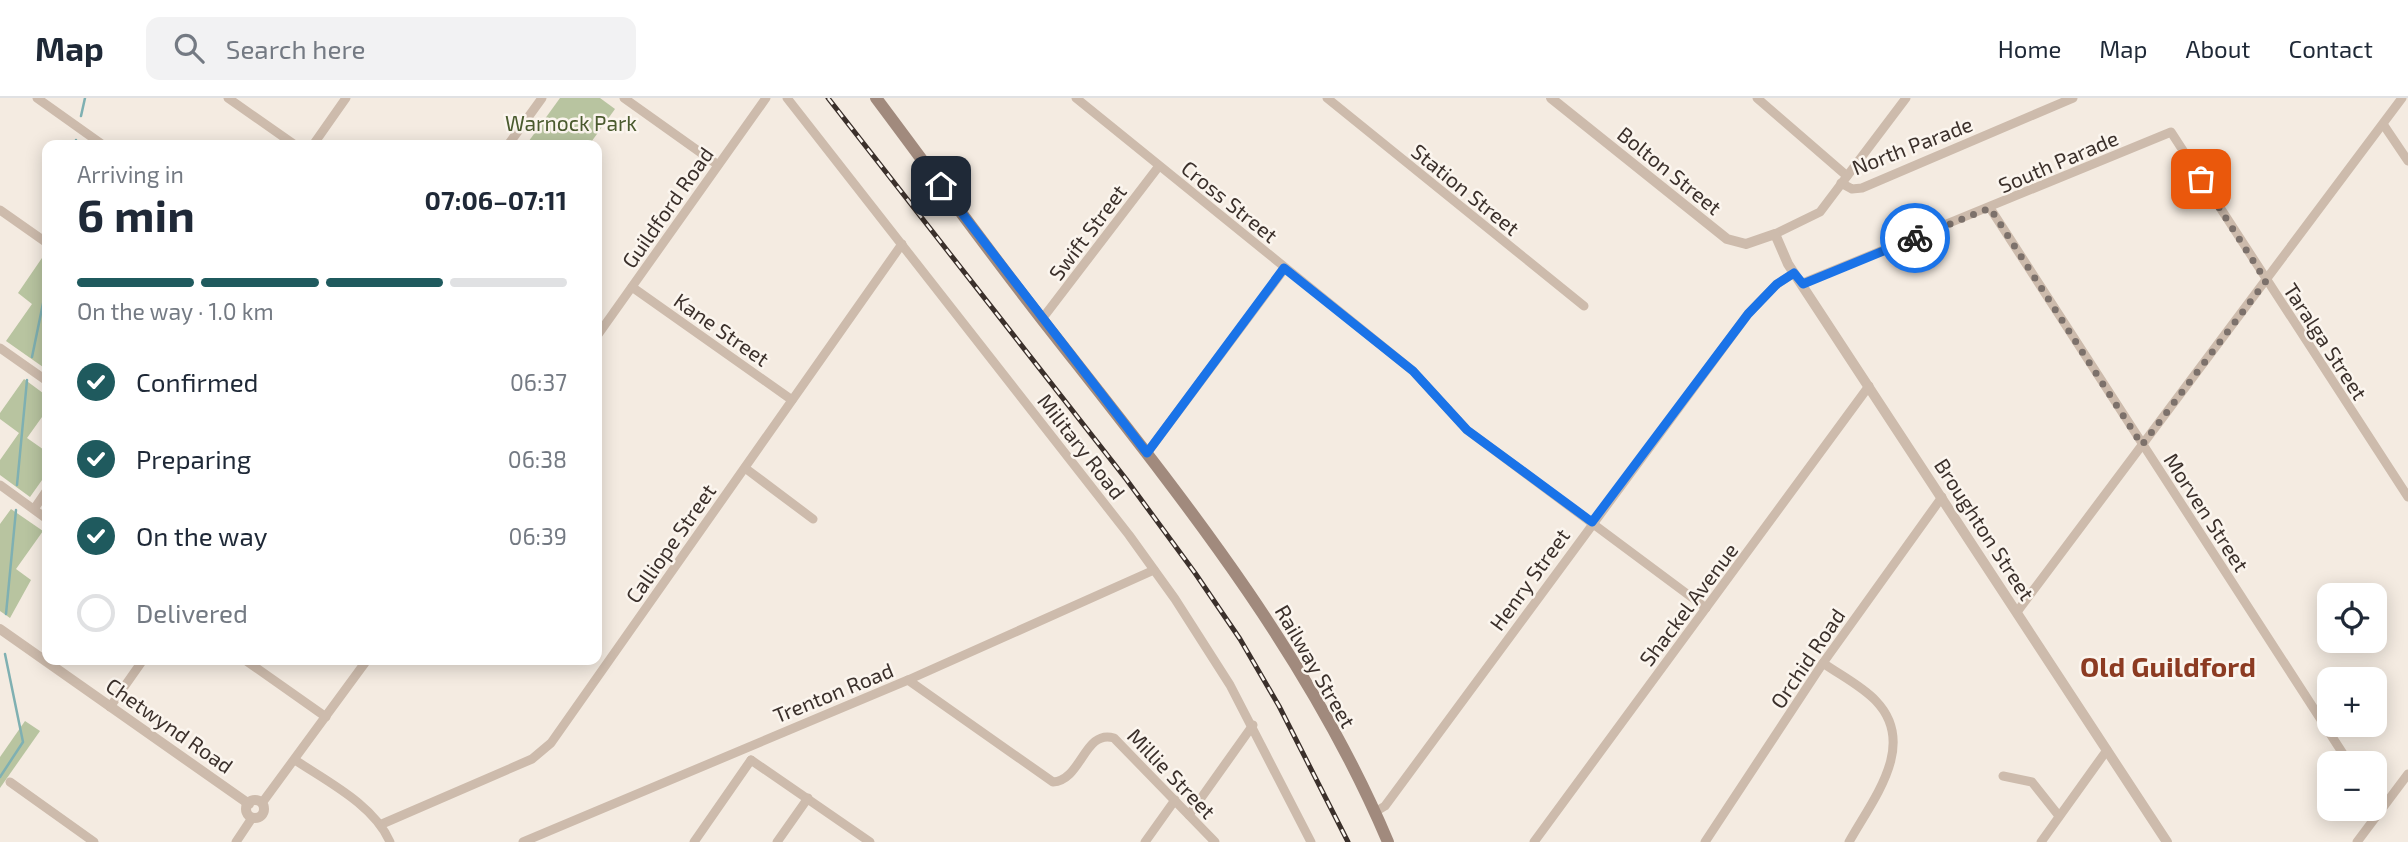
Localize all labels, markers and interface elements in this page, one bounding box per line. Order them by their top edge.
search box [146,17,636,80]
text: Map [35,28,104,68]
icon: search [170,29,208,67]
text: Search here [226,33,365,64]
text: Home [1998,34,2061,63]
text: Map [2099,34,2147,63]
text: About [2185,34,2251,63]
text: Contact [2289,34,2373,63]
park label: Warnock Park [505,110,637,135]
street label: North Parade [1848,111,1976,179]
street label: Bolton Street [1613,121,1727,219]
street label: South Parade [1994,125,2122,197]
street label: Station Street [1407,138,1525,240]
street label: Guildford Road [616,142,718,272]
pin [2171,149,2231,209]
street label: Cross Street [1177,155,1283,247]
pin [911,156,971,216]
text: Arriving in [77,160,184,188]
icon: bag [2182,160,2220,198]
icon: home [922,167,960,205]
street label: Swift Street [1043,179,1131,285]
text: 07:06–07:11 [425,184,567,215]
text: 6 min [77,186,195,241]
courier [1880,203,1950,273]
icon: bike [1896,219,1934,257]
street label: Taralga Street [2279,278,2373,404]
street label: Kane Street [670,287,774,371]
text: On the way · 1.0 km [77,297,274,325]
icon: check [77,363,115,401]
text: Confirmed [136,366,259,397]
text: 06:37 [510,368,567,396]
street label: Military Road [1033,388,1131,504]
icon: check [77,440,115,478]
text: Preparing [136,443,251,474]
text: 06:38 [508,445,567,473]
street label: Morven Street [2159,448,2255,576]
street label: Broughton Street [1930,453,2040,605]
street label: Calliope Street [620,479,720,607]
icon: check [77,517,115,555]
text: On the way [136,520,267,551]
text: 06:39 [509,522,567,550]
street label: Henry Street [1484,523,1574,635]
street label: Shackel Avenue [1634,537,1742,671]
map controls [2317,583,2387,821]
button: locate [2317,583,2387,653]
text: Delivered [136,597,248,628]
street label: Railway Street [1271,600,1361,732]
street label: Orchid Road [1765,603,1849,713]
district label: Old Guildford [2080,649,2256,683]
street label: Trenton Road [769,657,897,727]
button: + [2317,667,2387,737]
street label: Chetwynd Road [102,672,238,778]
street label: Millie Street [1123,723,1221,823]
button: − [2317,751,2387,821]

